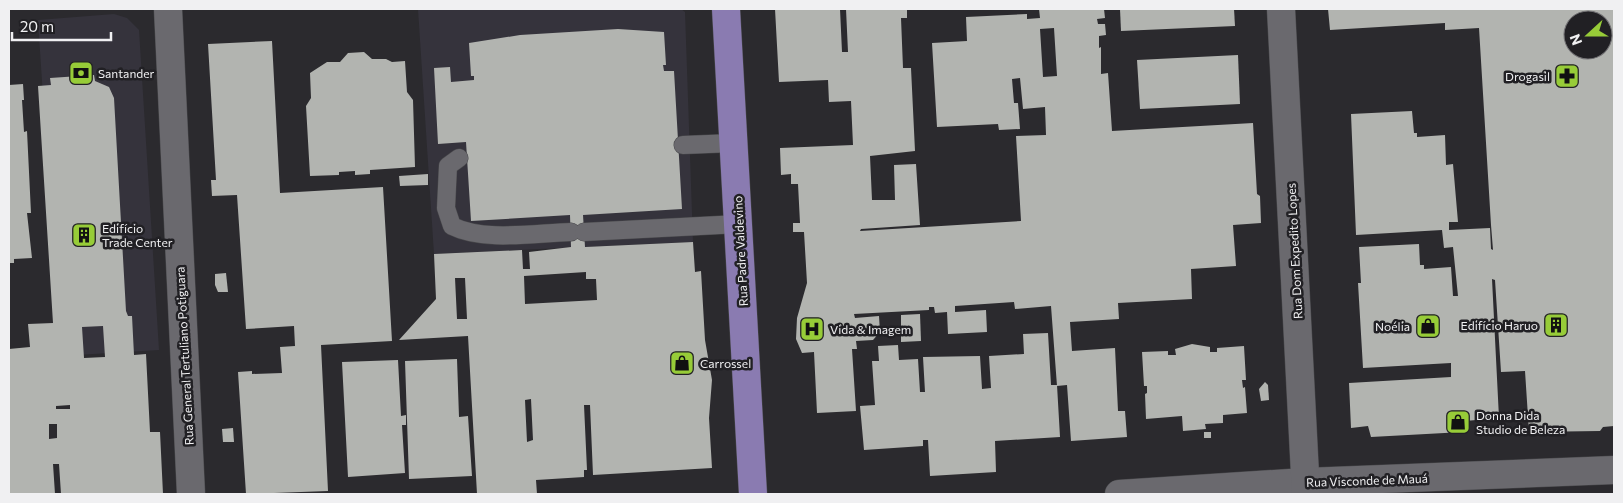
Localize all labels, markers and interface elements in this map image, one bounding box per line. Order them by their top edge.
scale bar [12,10,111,42]
north arrow [1563,10,1613,60]
text: 20 m [20,17,54,35]
text: N [1566,32,1585,48]
bank icon: Santander [68,60,94,86]
pharmacy icon: Drogasil [1554,63,1580,89]
place label: Santander [98,66,155,80]
place label: Drogasil [1505,69,1550,83]
street label: Rua Dom Expedito Lopes [1283,183,1305,319]
street label: Rua Padre Valdevino [730,195,750,307]
place label: Edifício Trade Center [102,221,173,249]
building icon: Edifício Trade Center [71,222,97,248]
street label: Rua General Tertuliano Potiguara [172,266,196,446]
building icon: Edifício Haruo [1543,312,1569,338]
shop icon: Noélia [1415,313,1441,339]
hospital icon: Vida & Imagem [799,316,825,342]
place label: Edifício Haruo [1461,318,1538,332]
place label: Noélia [1375,319,1410,333]
place label: Vida & Imagem [830,322,911,336]
shop icon: Carrossel [669,350,695,376]
place label: Carrossel [700,356,751,370]
place label: Donna Dida Studio de Beleza [1476,408,1565,436]
shop icon: Donna Dida Studio de Beleza [1445,409,1471,435]
street label: Rua Visconde de Mauá [1306,471,1428,489]

